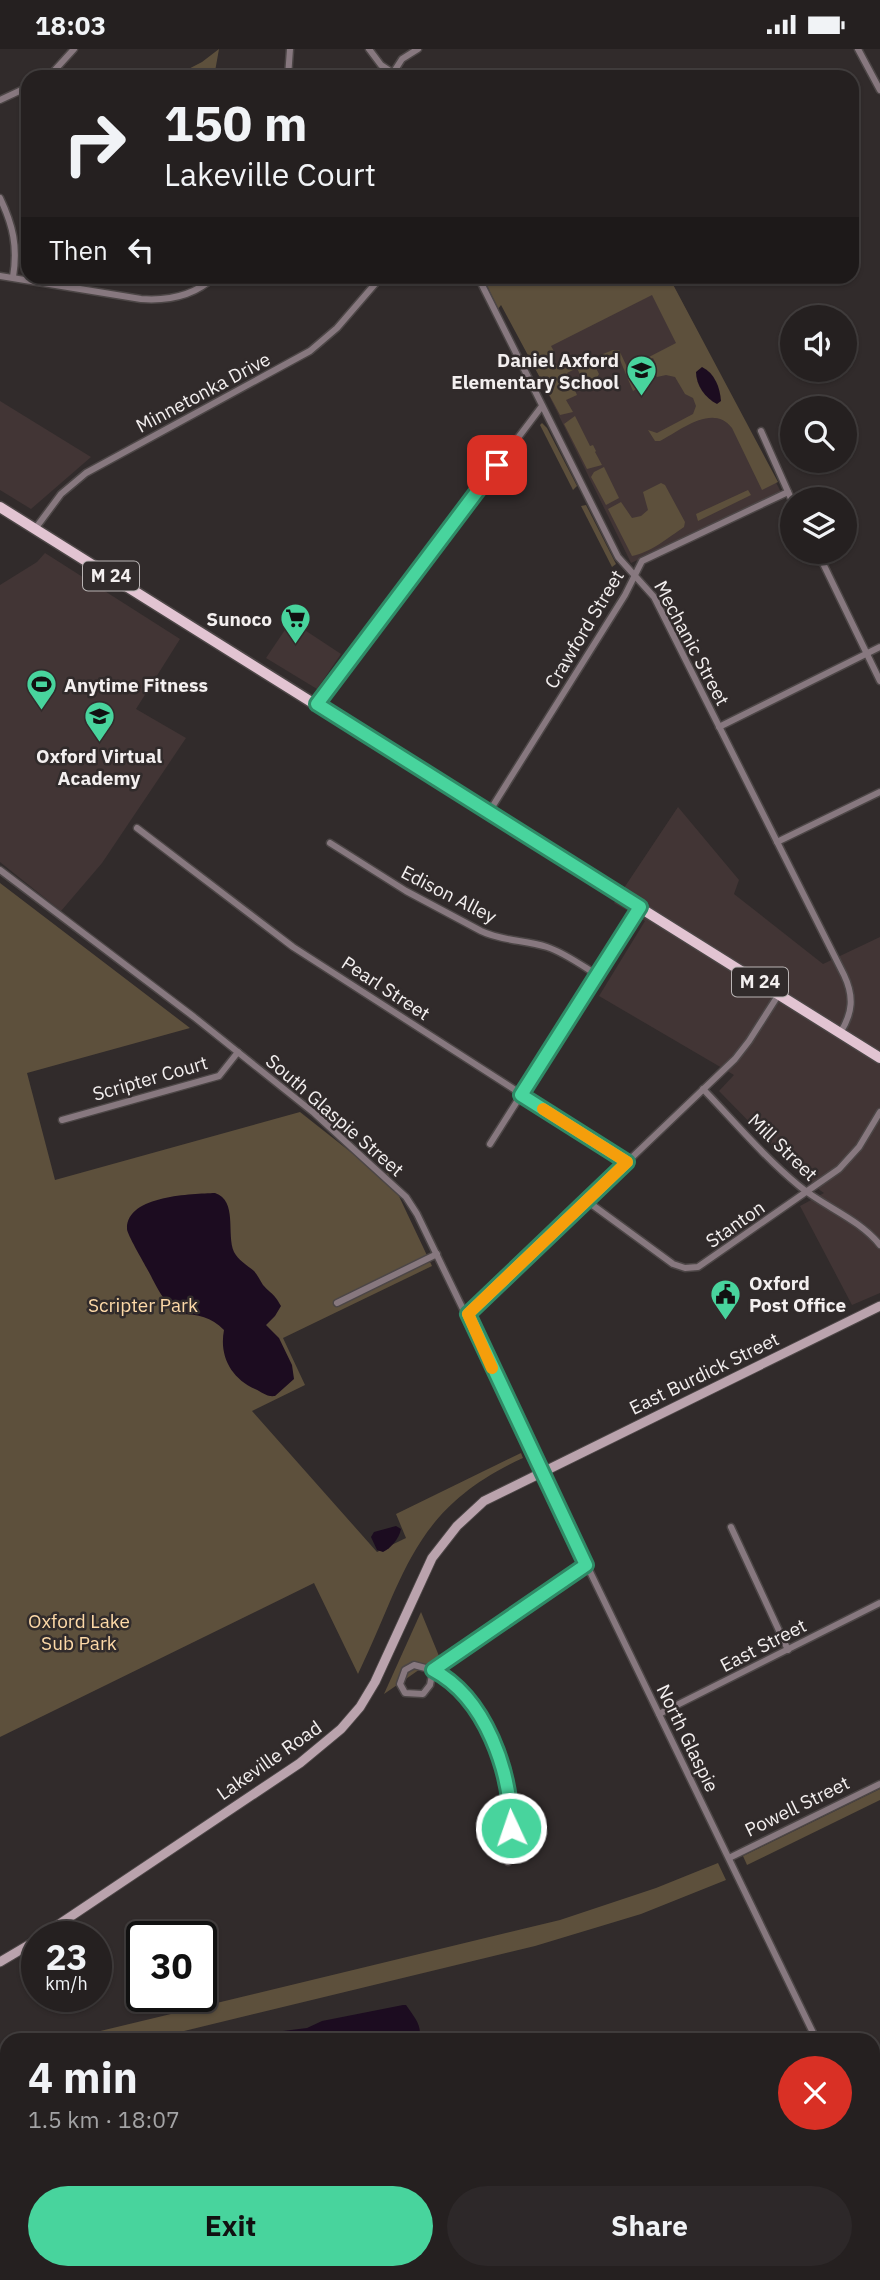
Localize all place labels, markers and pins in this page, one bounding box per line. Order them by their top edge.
place label: Daniel Axford Elementary School [451,348,619,394]
school or university icon: Daniel Axford Elementary School [625,354,659,398]
pin [467,435,527,495]
supermarket icon: Sunoco [278,602,312,646]
place label: Sunoco [206,607,272,631]
sports icon: Anytime Fitness [24,668,58,712]
place label: Anytime Fitness [64,673,208,697]
school or university icon: Oxford Virtual Academy [82,700,116,744]
place label: Oxford Virtual Academy [36,744,162,790]
place label: Oxford Post Office [749,1271,846,1317]
public building icon: Oxford Post Office [709,1277,743,1321]

